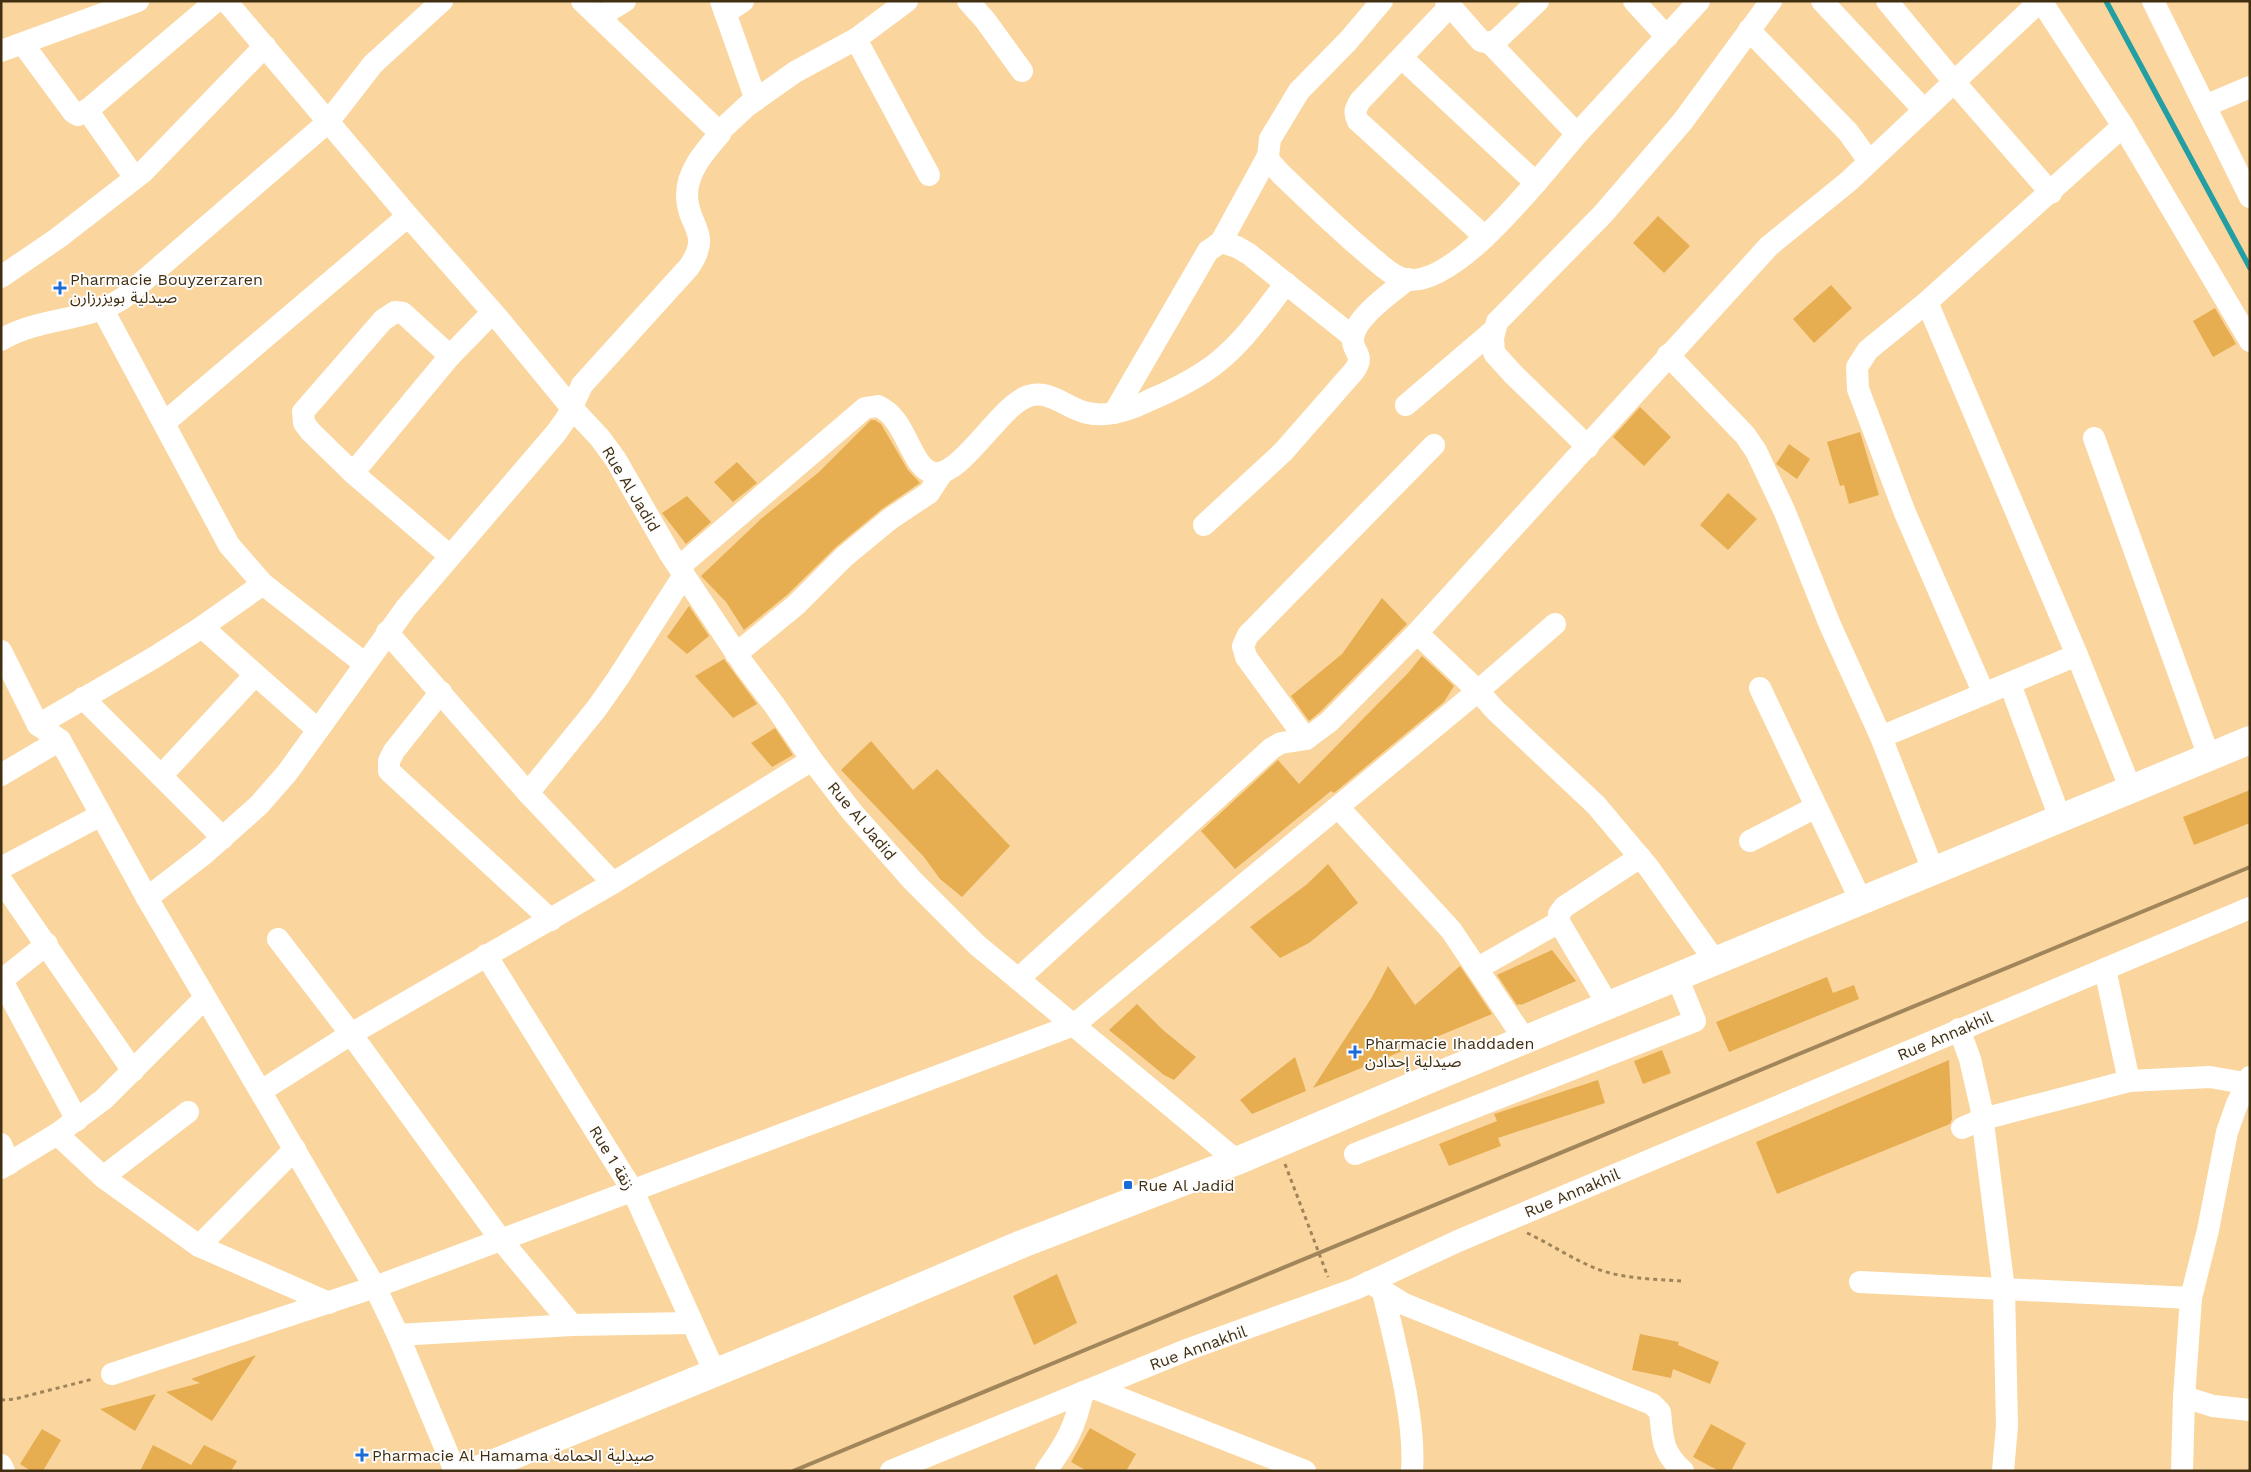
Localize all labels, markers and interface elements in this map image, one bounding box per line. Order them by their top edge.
place label: Pharmacie Bouyzerzaren صيدلية بويزرزارن [70,270,263,307]
marker: Pharmacie Bouyzerzaren صيدلية بويزرزارن [54,282,66,294]
street label: Rue Al Jadid [598,443,664,535]
street label: Rue Al Jadid [824,778,900,864]
street label: Rue Annakhil [1894,1007,1996,1065]
place label: Pharmacie Ihaddaden صيدلية إحدادن [1365,1034,1534,1072]
marker: Pharmacie Ihaddaden صيدلية إحدادن [1349,1046,1361,1058]
street label: Rue 1 زنقة [585,1122,639,1194]
street label: Rue Annakhil [1521,1164,1623,1222]
place label: Rue Al Jadid [1138,1176,1235,1195]
marker: Rue Al Jadid [1122,1179,1134,1191]
street label: Rue Annakhil [1147,1322,1249,1374]
place label: Pharmacie Al Hamama صيدلية الحمامة [372,1446,654,1465]
marker: Pharmacie Al Hamama صيدلية الحمامة [356,1449,368,1461]

